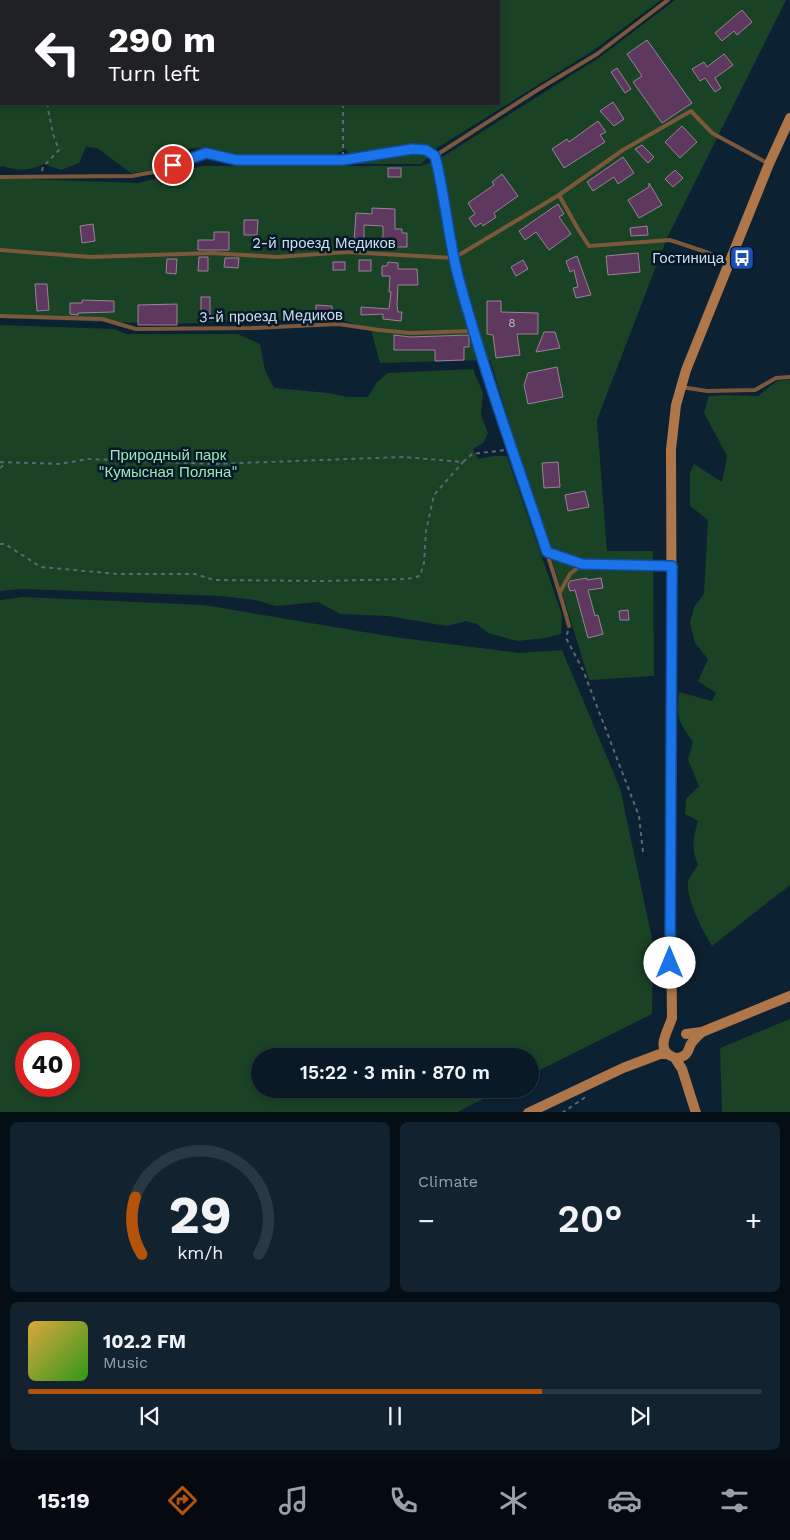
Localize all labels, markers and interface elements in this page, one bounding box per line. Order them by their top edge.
text: 290 m [108,19,216,61]
icon: left [25,20,90,85]
text: Turn left [108,61,200,86]
pin [152,144,194,186]
icon: arrive [159,151,187,179]
street label: 2-й проезд Медиков [252,234,396,252]
bus stop icon: Гостиница [729,245,755,271]
place label: Гостиница [652,249,725,267]
street label: 3-й проезд Медиков [199,306,343,326]
house number: 8 [508,316,516,330]
park label: Природный парк "Кумысная Поляна" [99,446,237,481]
position arrow [643,936,695,988]
speed limit sign: 40 [15,1032,80,1097]
text: 15:22 · 3 min · 870 m [300,1061,490,1084]
text: Climate [418,1172,478,1191]
text: 29 [168,1185,232,1246]
text: 20° [558,1197,622,1241]
text: − [418,1204,435,1237]
text: + [745,1204,762,1237]
text: km/h [177,1242,223,1263]
text: 102.2 FM [103,1330,186,1353]
text: Music [103,1353,148,1372]
icon: previous [136,1402,164,1430]
icon: pause [381,1402,409,1430]
icon: next [626,1402,654,1430]
icon: directions [165,1483,200,1518]
icon: music [276,1483,311,1518]
icon: phone [386,1483,421,1518]
icon: climate [496,1483,531,1518]
icon: car [607,1483,642,1518]
icon: filters [717,1483,752,1518]
text: 15:19 [38,1488,90,1513]

